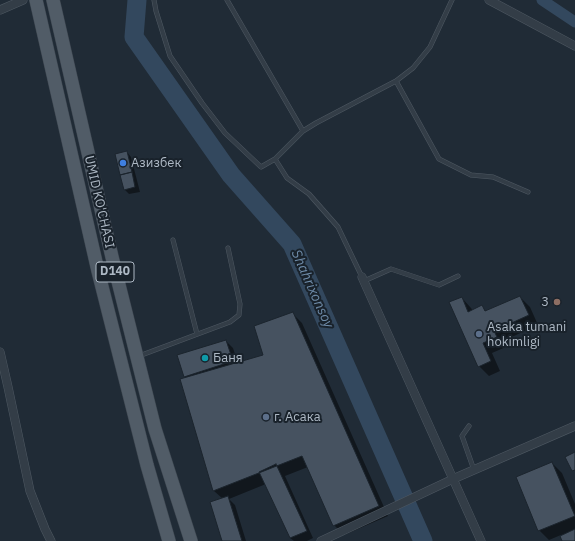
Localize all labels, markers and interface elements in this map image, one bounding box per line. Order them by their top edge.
street label: UMID KO'CHASI [81,154,117,250]
place label: Азизбек [131,155,182,171]
marker: Азизбек [118,158,128,168]
water label: Shahrixonsoy [287,247,337,331]
road number: D140 [96,262,134,282]
place label: 3 [541,294,549,310]
marker: 3 [552,297,562,307]
place label: Asaka tumani hokimligi [487,319,566,350]
marker: Asaka tumani hokimligi [474,329,484,339]
place label: Баня [213,350,243,366]
marker: Баня [200,353,210,363]
place label: г. Асака [274,409,321,425]
marker: г. Асака [261,412,271,422]

